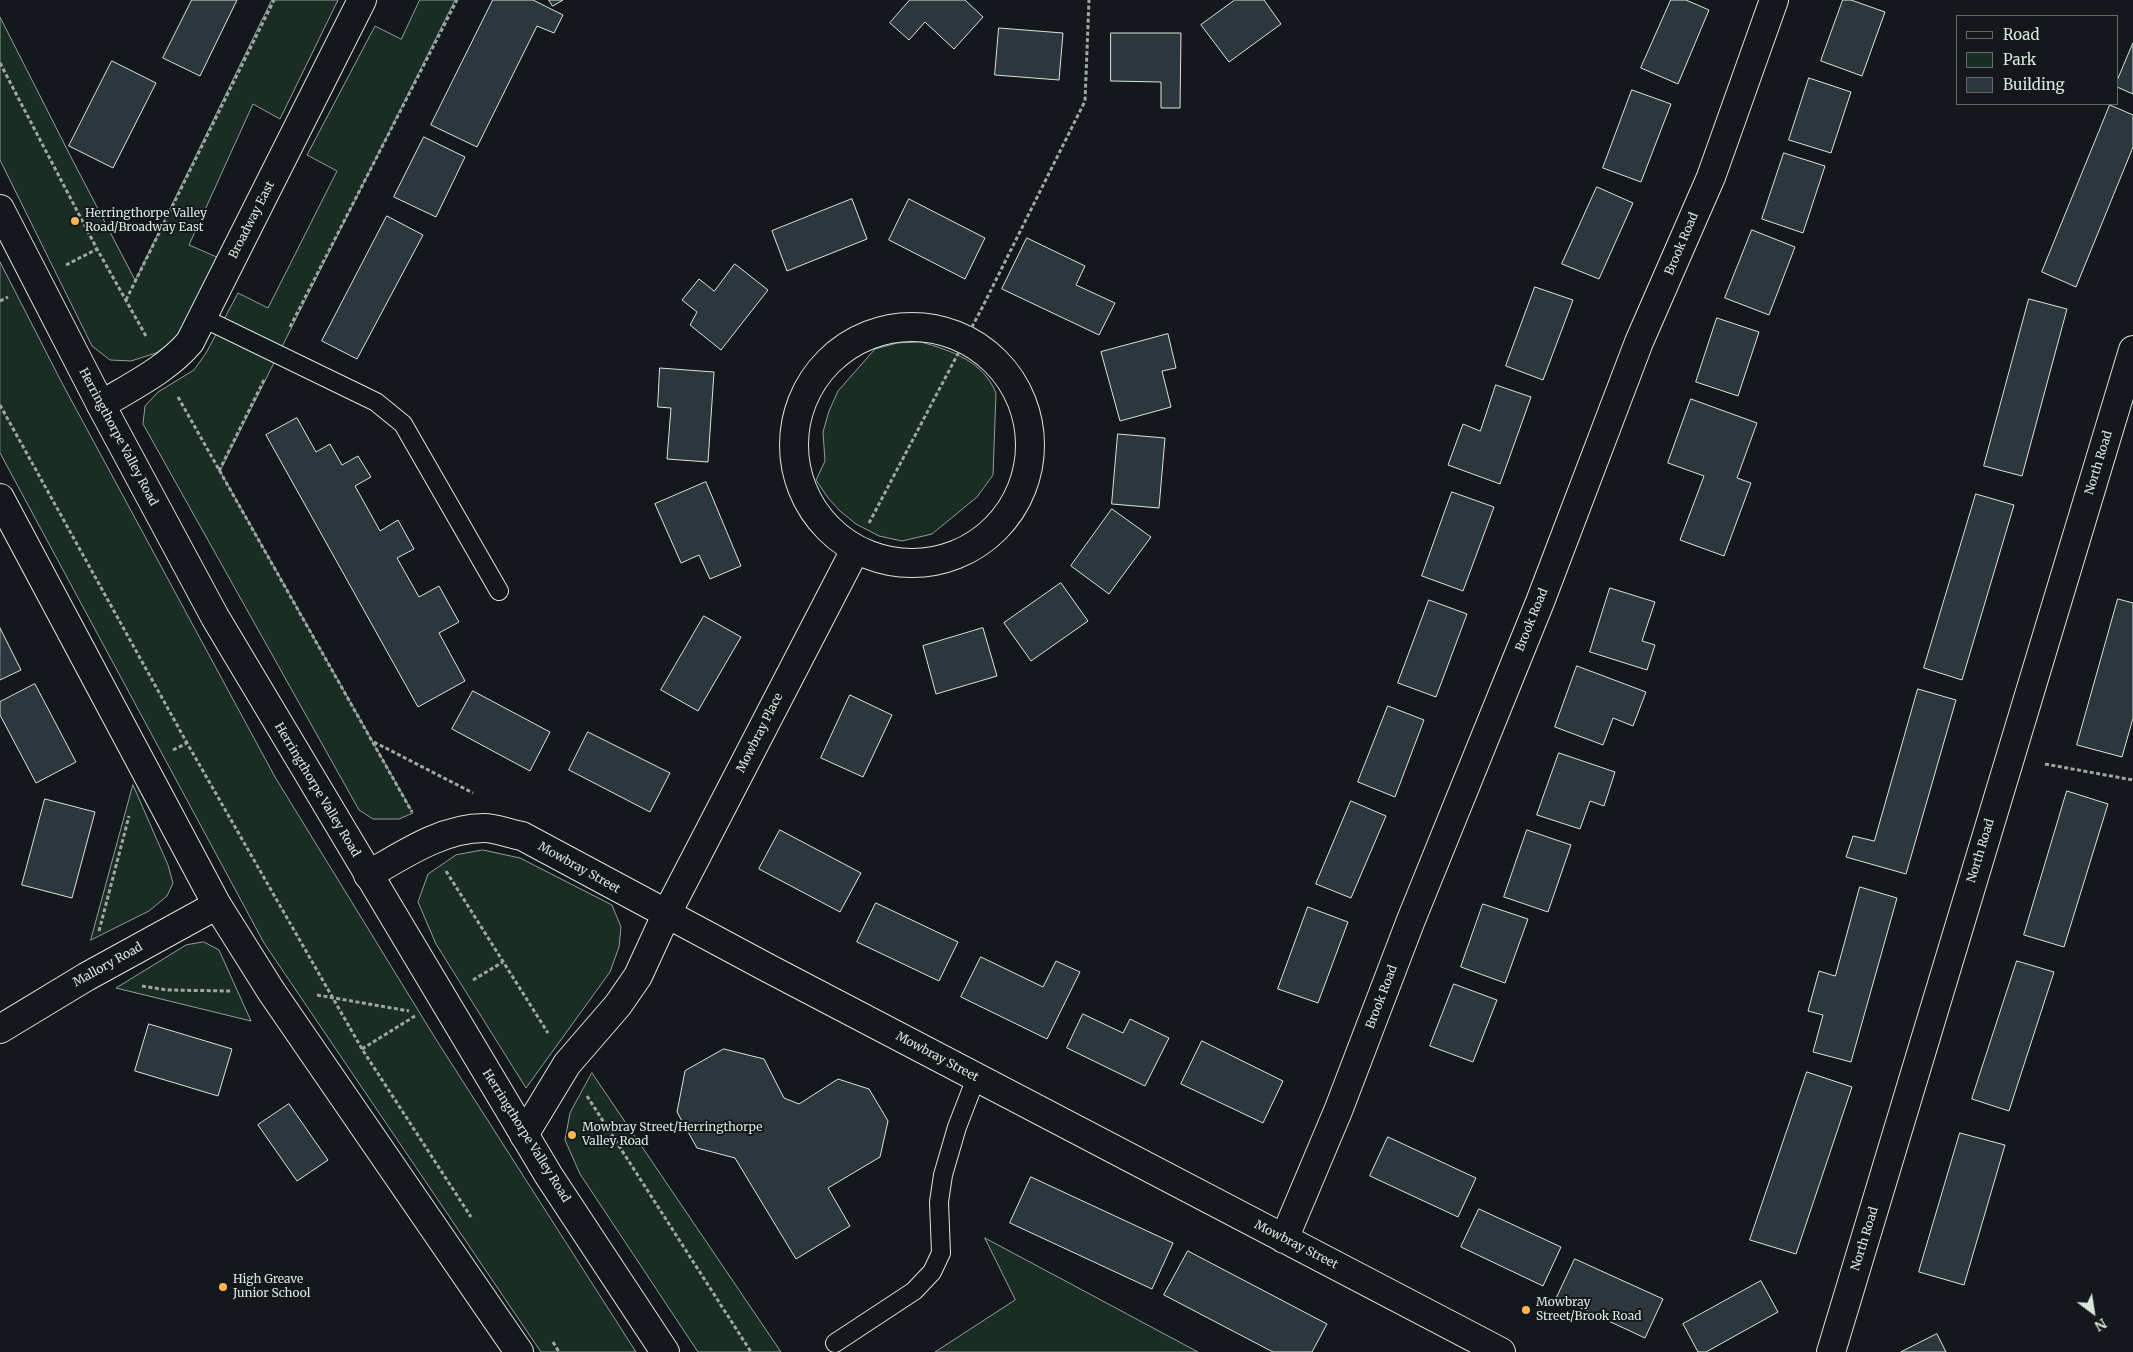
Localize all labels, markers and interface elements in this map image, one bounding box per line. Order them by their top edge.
legend [1956,15,2118,105]
text: Road [2003,25,2039,44]
text: Park [2003,50,2036,69]
text: Building [2003,75,2065,94]
street label: Broadway East [226,179,278,261]
place label: Herringthorpe Valley Road/Broadway East [85,207,207,235]
street label: Brook Road [1662,210,1702,278]
marker: Herringthorpe Valley Road/Broadway East [69,215,81,227]
street label: Herringthorpe Valley Road [76,366,160,508]
street label: North Road [2082,429,2116,497]
street label: Brook Road [1513,586,1551,654]
street label: Mowbray Place [734,691,786,775]
street label: Herringthorpe Valley Road [271,720,363,860]
street label: North Road [1964,817,1998,885]
street label: Mowbray Street [535,839,623,897]
street label: Mallory Road [71,940,145,990]
street label: Brook Road [1363,963,1401,1031]
street label: Mowbray Street [893,1029,981,1085]
street label: Herringthorpe Valley Road [479,1067,573,1205]
place label: Mowbray Street/Herringthorpe Valley Road [582,1121,762,1149]
marker: Mowbray Street/Herringthorpe Valley Road [566,1129,578,1141]
street label: North Road [1848,1205,1882,1273]
street label: Mowbray Street [1252,1218,1340,1272]
place label: High Greave Junior School [233,1273,311,1301]
marker: High Greave Junior School [217,1281,229,1293]
north arrow [2068,1287,2118,1337]
place label: Mowbray Street/Brook Road [1536,1296,1641,1324]
marker: Mowbray Street/Brook Road [1520,1304,1532,1316]
text: N [2091,1314,2110,1335]

